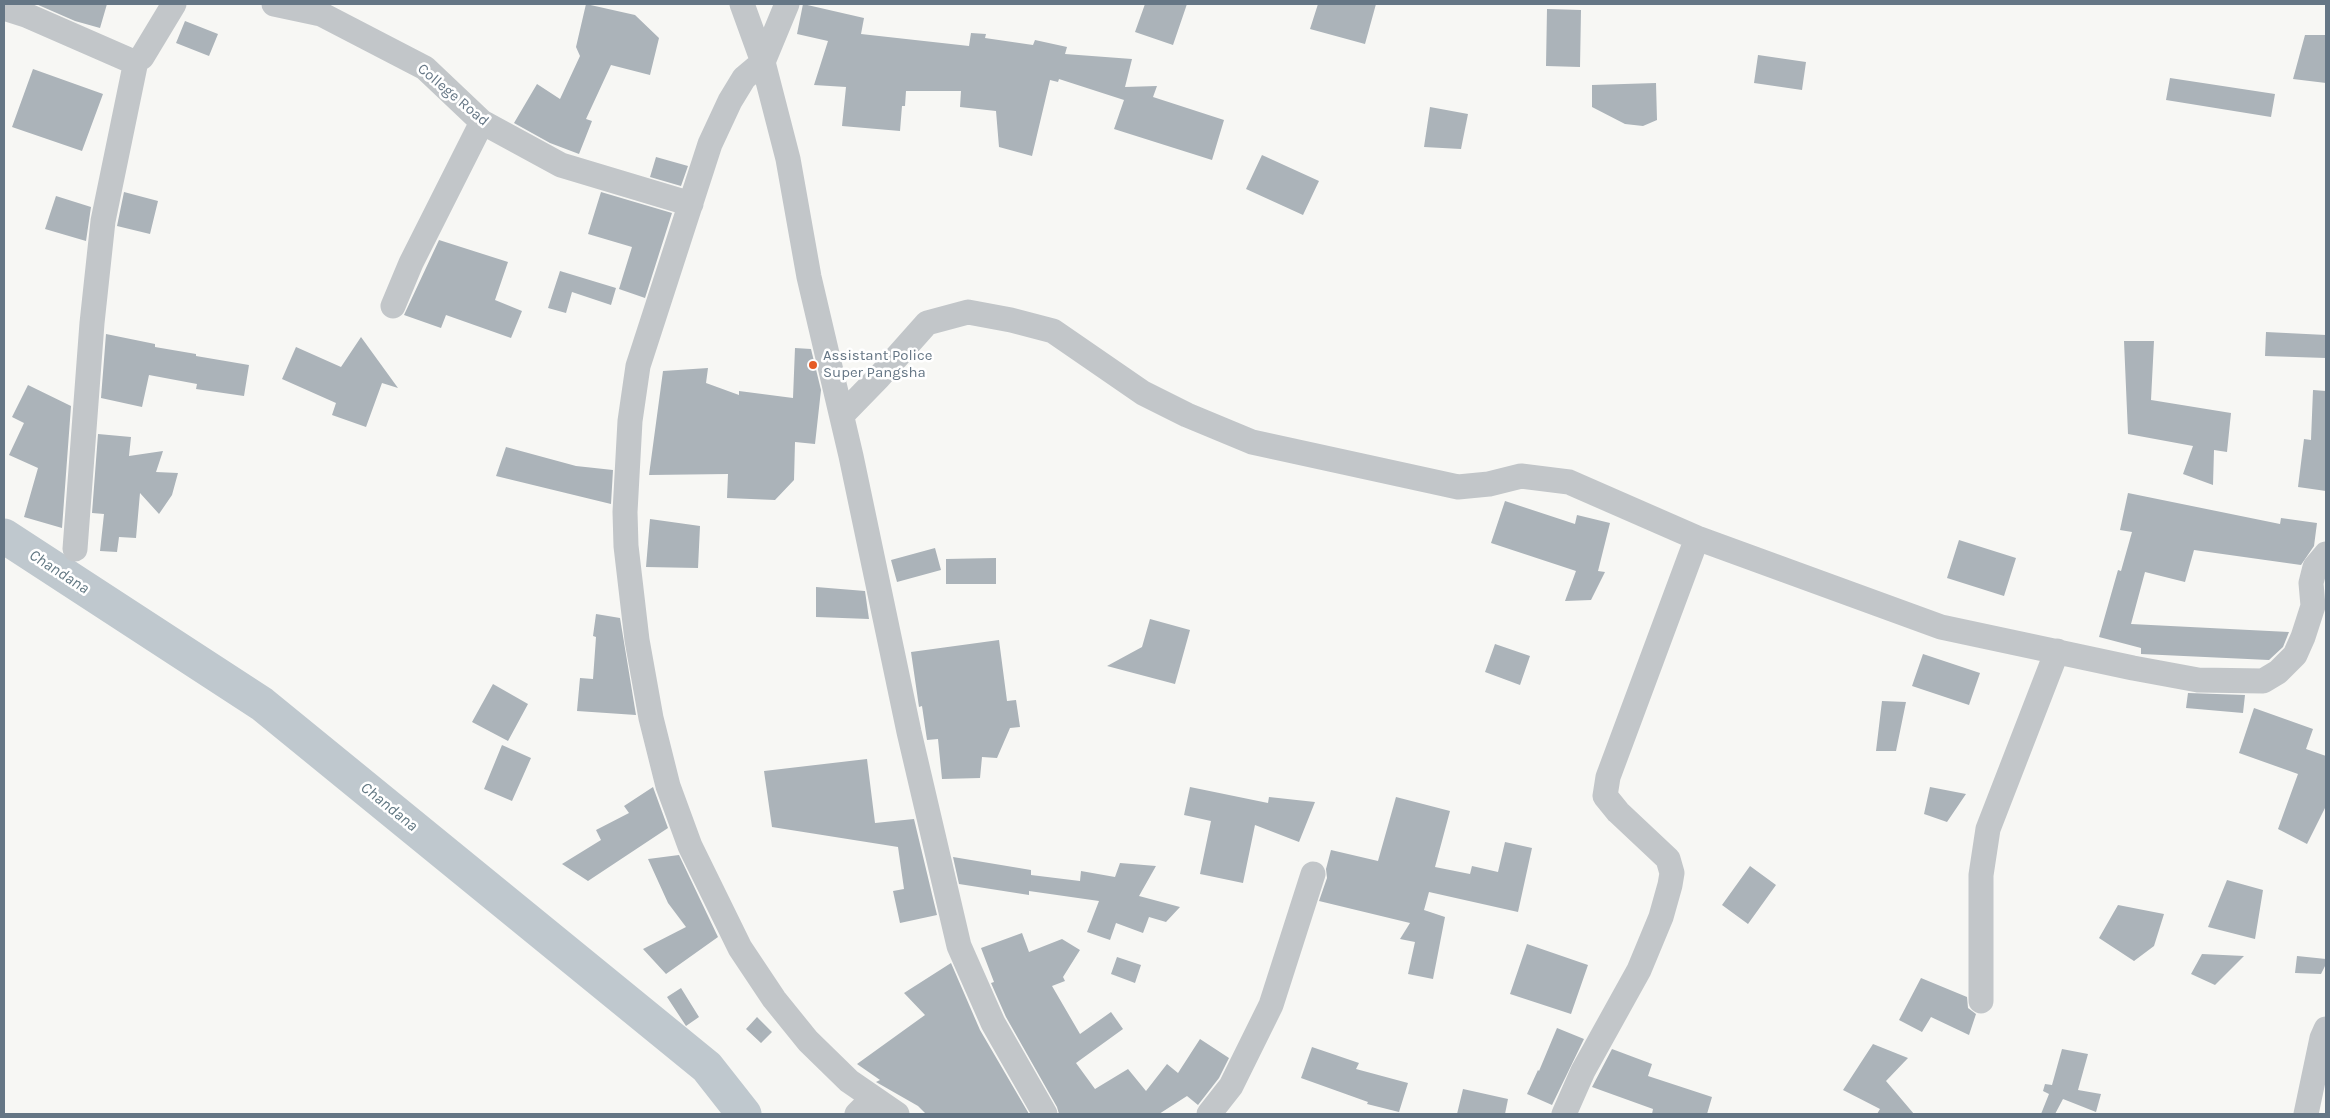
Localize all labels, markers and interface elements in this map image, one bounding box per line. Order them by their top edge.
street label: College Road [414,60,492,130]
place label: Assistant Police Super Pangsha [823,347,932,382]
marker: Assistant Police Super Pangsha [807,359,819,371]
water label: Chandana [25,546,93,598]
water label: Chandana [357,778,421,836]

